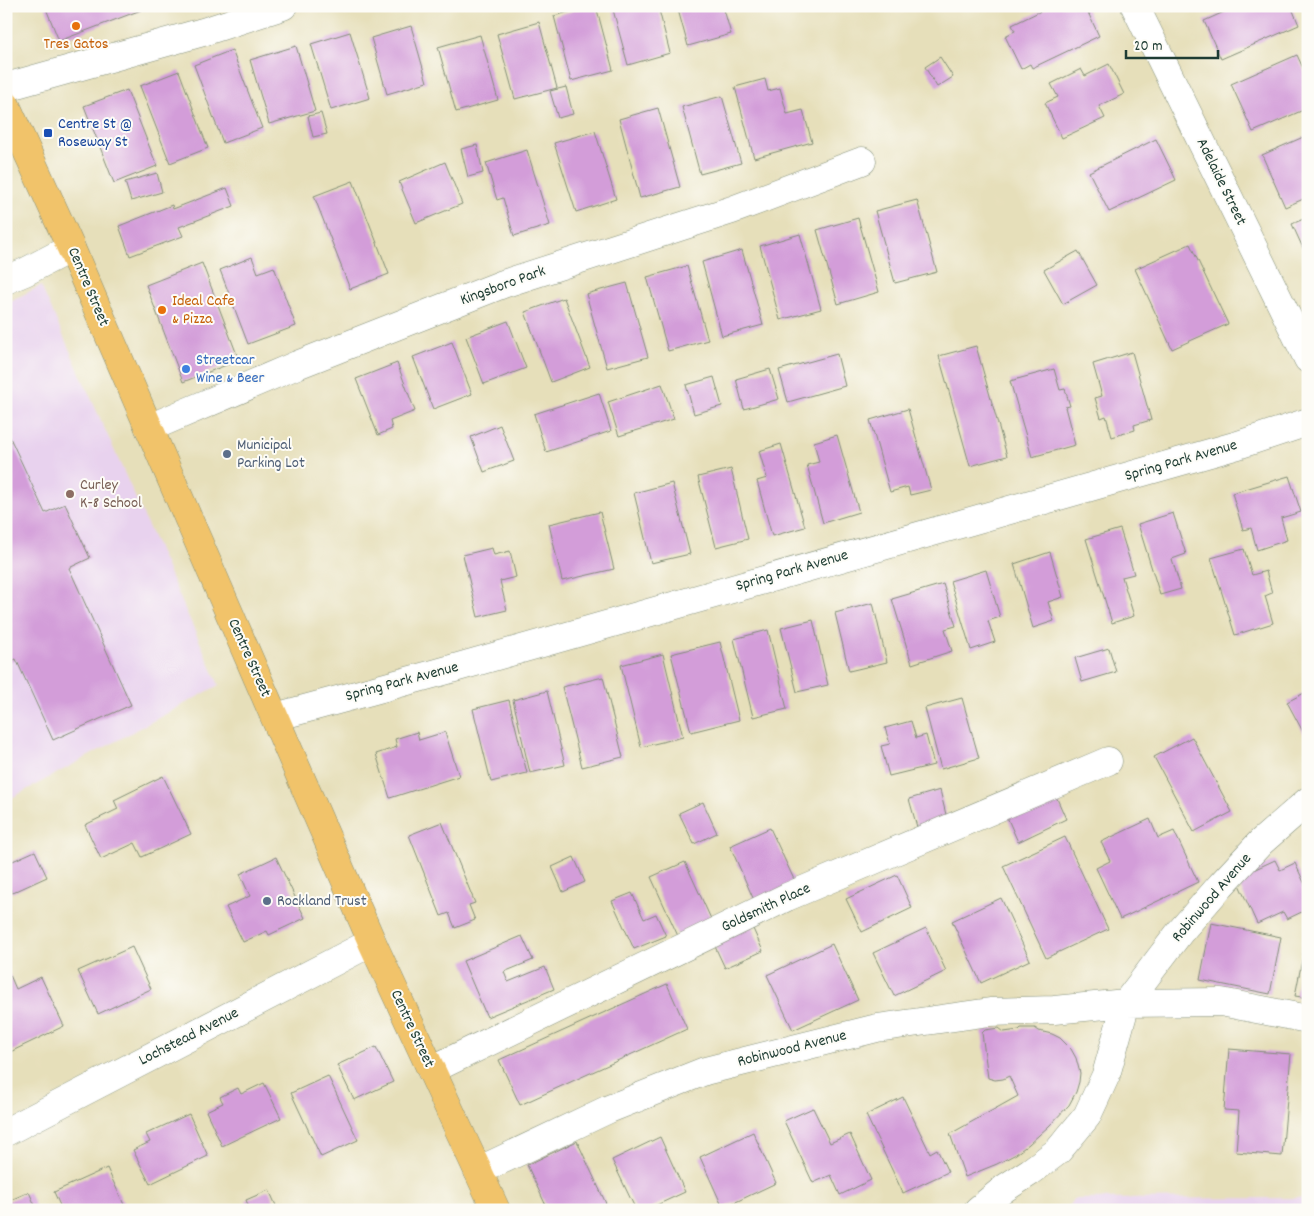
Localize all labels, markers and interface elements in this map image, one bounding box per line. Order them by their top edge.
marker: Tres Gatos [70,20,82,32]
scale bar [1126,28,1219,60]
place label: Tres Gatos [43,33,109,56]
text: 20 m [1134,36,1162,58]
place label: Centre St @ Roseway St [58,113,132,154]
marker: Centre St @ Roseway St [42,127,54,139]
street label: Adelaide Street [1190,134,1252,230]
street label: Centre Street [61,244,115,330]
street label: Kingsboro Park [457,260,549,312]
place label: Ideal Cafe & Pizza [172,290,235,331]
marker: Ideal Cafe & Pizza [156,304,168,316]
place label: Streetcar Wine & Beer [196,349,265,390]
marker: Streetcar Wine & Beer [180,363,192,375]
place label: Municipal Parking Lot [237,434,305,475]
street label: Spring Park Avenue [1122,434,1240,488]
marker: Municipal Parking Lot [221,448,233,460]
place label: Curley K-8 School [80,474,142,515]
marker: Curley K-8 School [64,488,76,500]
street label: Spring Park Avenue [733,544,851,598]
street label: Centre Street [221,615,277,701]
street label: Spring Park Avenue [343,656,461,708]
street label: Robinwood Avenue [1167,848,1257,948]
street label: Goldsmith Place [718,877,814,939]
place label: Rockland Trust [277,890,367,913]
marker: Rockland Trust [261,895,273,907]
street label: Centre Street [384,986,440,1072]
street label: Lochstead Avenue [135,1002,243,1072]
street label: Robinwood Avenue [735,1024,849,1074]

